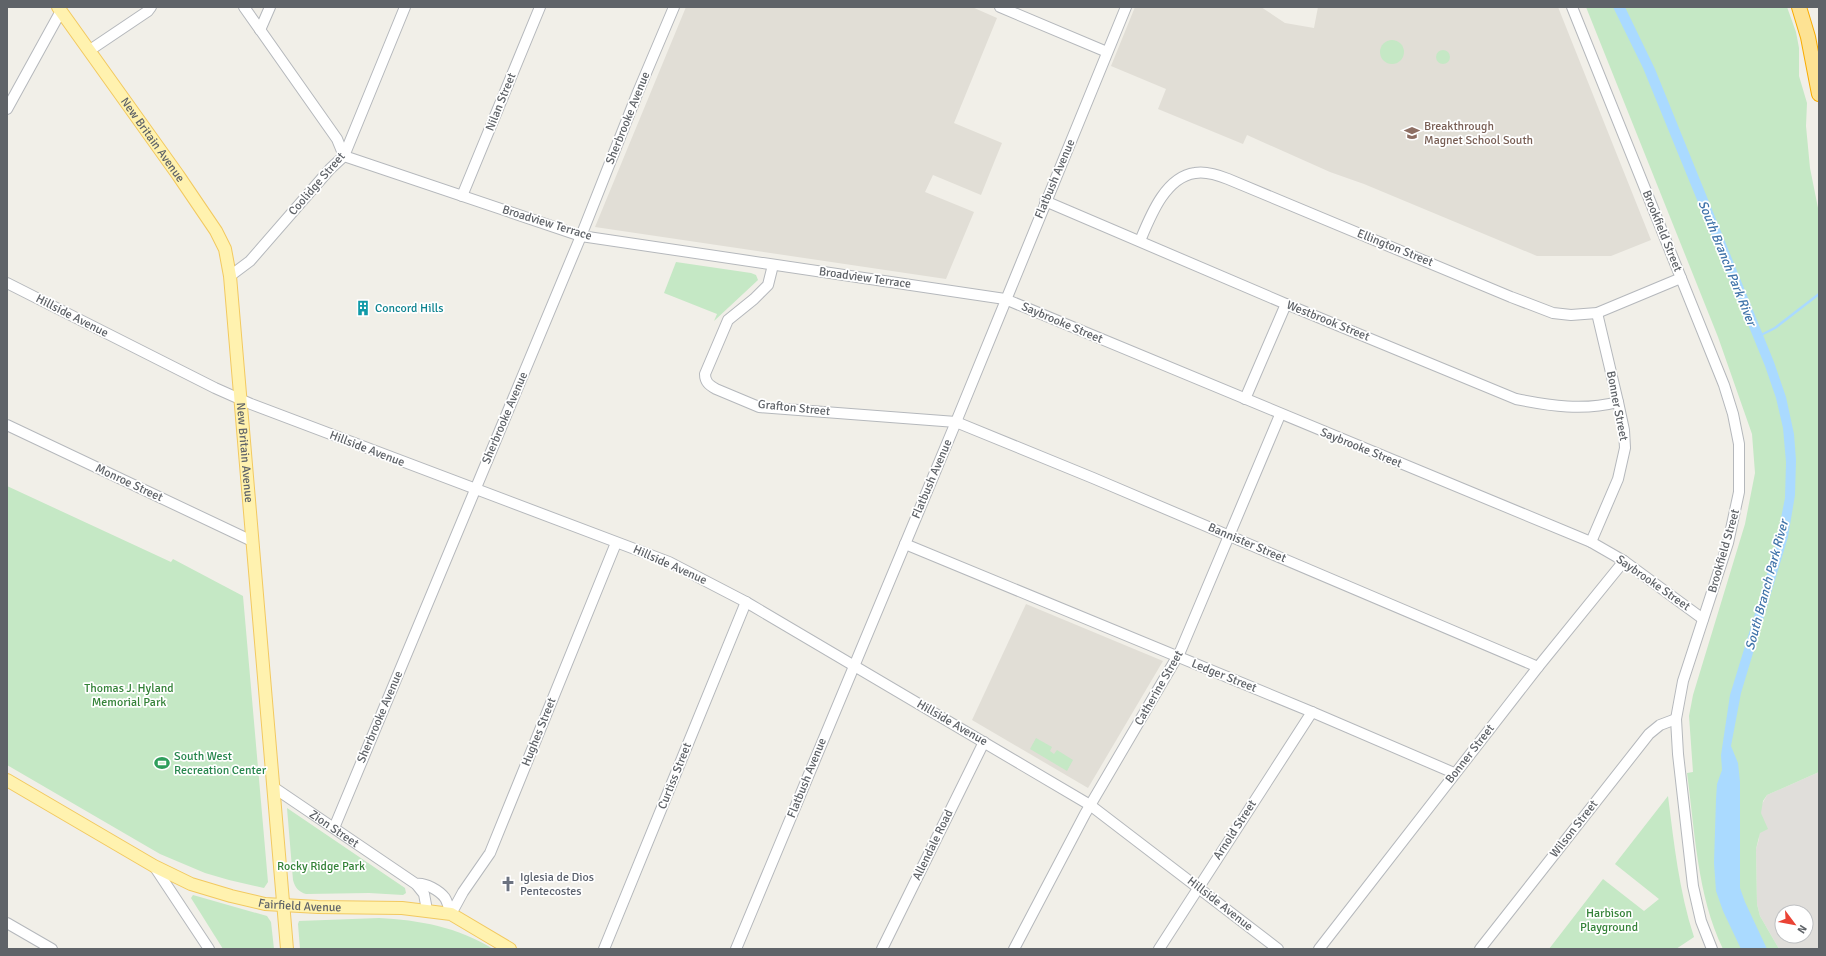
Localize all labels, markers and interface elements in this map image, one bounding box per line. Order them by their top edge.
street label: Sherbrooke Avenue [603,69,653,167]
street label: Nilan Street [483,71,519,133]
street label: New Britain Avenue [117,94,188,185]
place label: Breakthrough Magnet School South [1424,119,1533,148]
school or university icon: Breakthrough Magnet School South [1403,124,1421,142]
street label: Flatbush Avenue [1032,137,1078,221]
street label: Coolidge Street [285,149,349,219]
street label: Brookfield Street [1639,188,1685,274]
water label: South Branch Park River [1695,198,1760,330]
street label: Broadview Terrace [500,202,594,244]
street label: Ellington Street [1355,226,1435,270]
street label: Broadview Terrace [818,264,912,292]
street label: Hillside Avenue [33,291,111,341]
street label: Westbrook Street [1284,298,1372,344]
building icon: Concord Hills [354,299,372,317]
street label: Saybrooke Street [1019,299,1105,347]
place label: Concord Hills [375,301,444,316]
street label: Sherbrooke Avenue [479,370,531,466]
street label: Bonner Street [1603,370,1631,442]
street label: Grafton Street [757,397,831,419]
street label: New Britain Avenue [233,402,257,503]
street label: Saybrooke Street [1318,425,1404,471]
street label: Hillside Avenue [327,428,407,470]
street label: Flatbush Avenue [909,437,955,521]
street label: Monroe Street [93,461,165,505]
street label: Brookfield Street [1705,507,1743,595]
water label: South Branch Park River [1742,516,1793,652]
street label: Bannister Street [1206,520,1288,566]
street label: Hillside Avenue [631,542,709,588]
street label: Saybrooke Street [1613,552,1693,614]
street label: Catherine Street [1131,648,1187,728]
street label: Ledger Street [1189,656,1259,696]
street label: Sherbrooke Avenue [354,669,406,765]
park label: Thomas J. Hyland Memorial Park [84,681,174,710]
street label: Hughes Street [518,695,560,769]
street label: Hillside Avenue [914,697,990,749]
street label: Bonner Street [1442,721,1498,787]
street label: Flatbush Avenue [784,736,830,820]
street label: Curtiss Street [655,741,695,811]
place label: South West Recreation Center [174,749,267,778]
sports icon: South West Recreation Center [153,754,171,772]
street label: Arnold Street [1210,797,1260,863]
street label: Wilson Street [1547,797,1601,861]
street label: Zion Street [307,806,362,851]
street label: Allendale Road [909,807,957,883]
park label: Rocky Ridge Park [277,859,365,874]
place label: Iglesia de Dios Pentecostes [520,870,594,899]
street label: Hillside Avenue [1184,874,1256,934]
church icon: Iglesia de Dios Pentecostes [499,875,517,893]
street label: Fairfield Avenue [257,895,341,915]
north arrow [1774,904,1814,944]
park label: Harbison Playground [1580,906,1638,935]
text: N [1795,922,1810,936]

